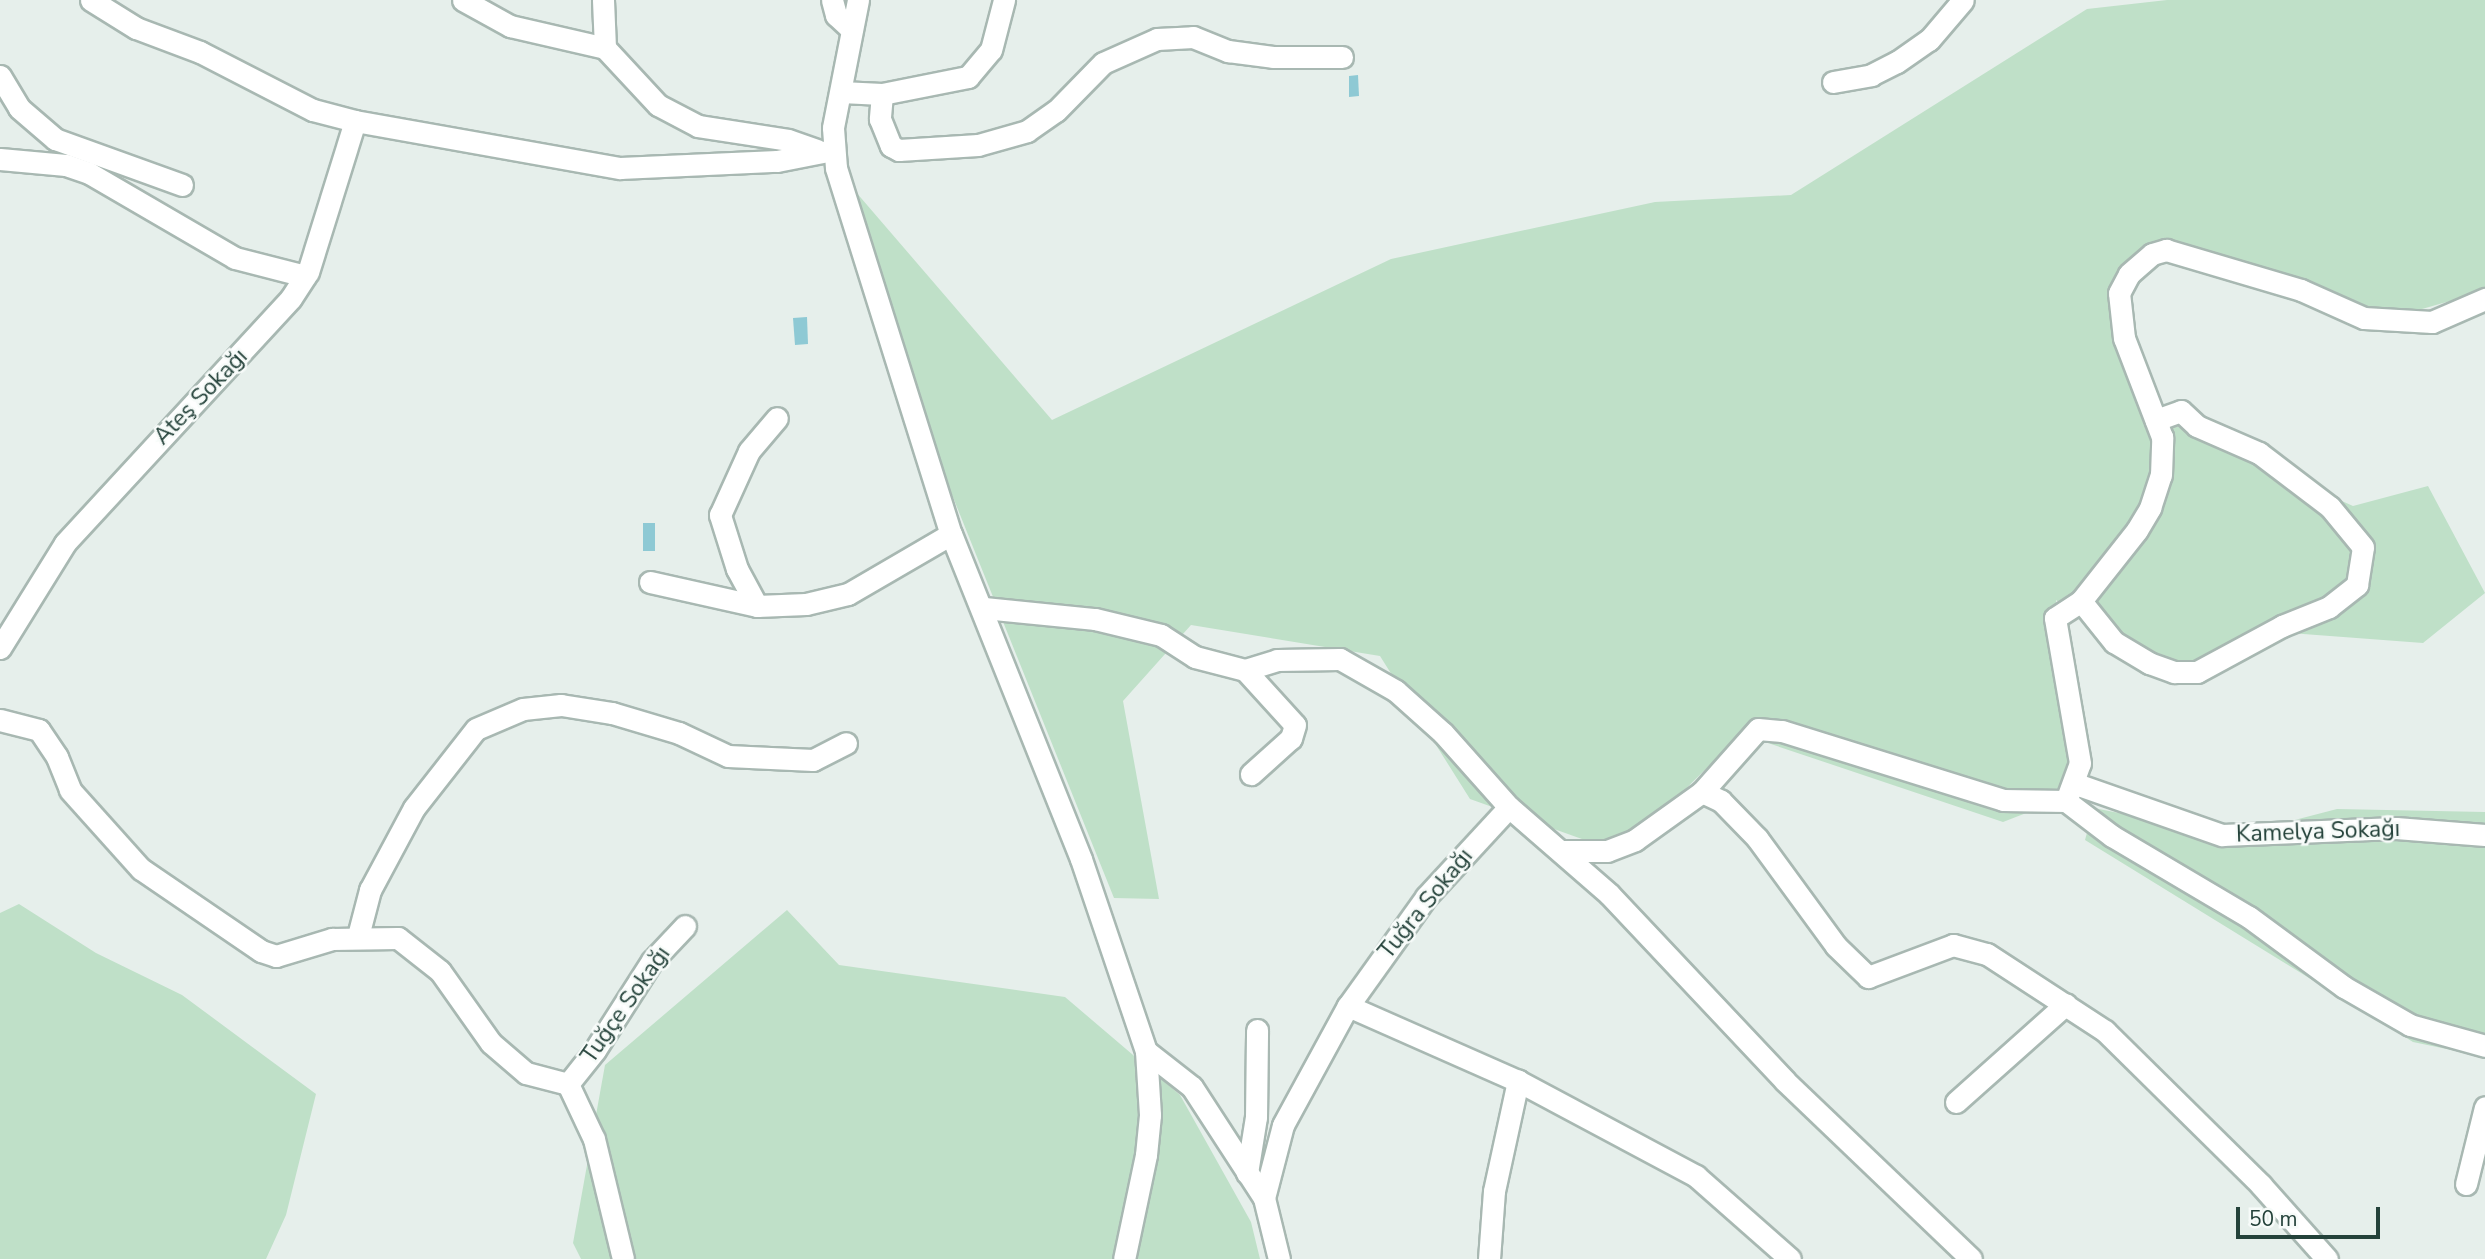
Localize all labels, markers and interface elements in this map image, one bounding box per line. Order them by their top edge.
street label: Ateş Sokağı [148,343,254,451]
street label: Kamelya Sokağı [2236,815,2400,849]
street label: Tuğra Sokağı [1373,843,1479,965]
street label: Tuğçe Sokağı [576,941,676,1069]
scale bar [2240,1192,2384,1236]
text: 50 m [2249,1205,2298,1233]

